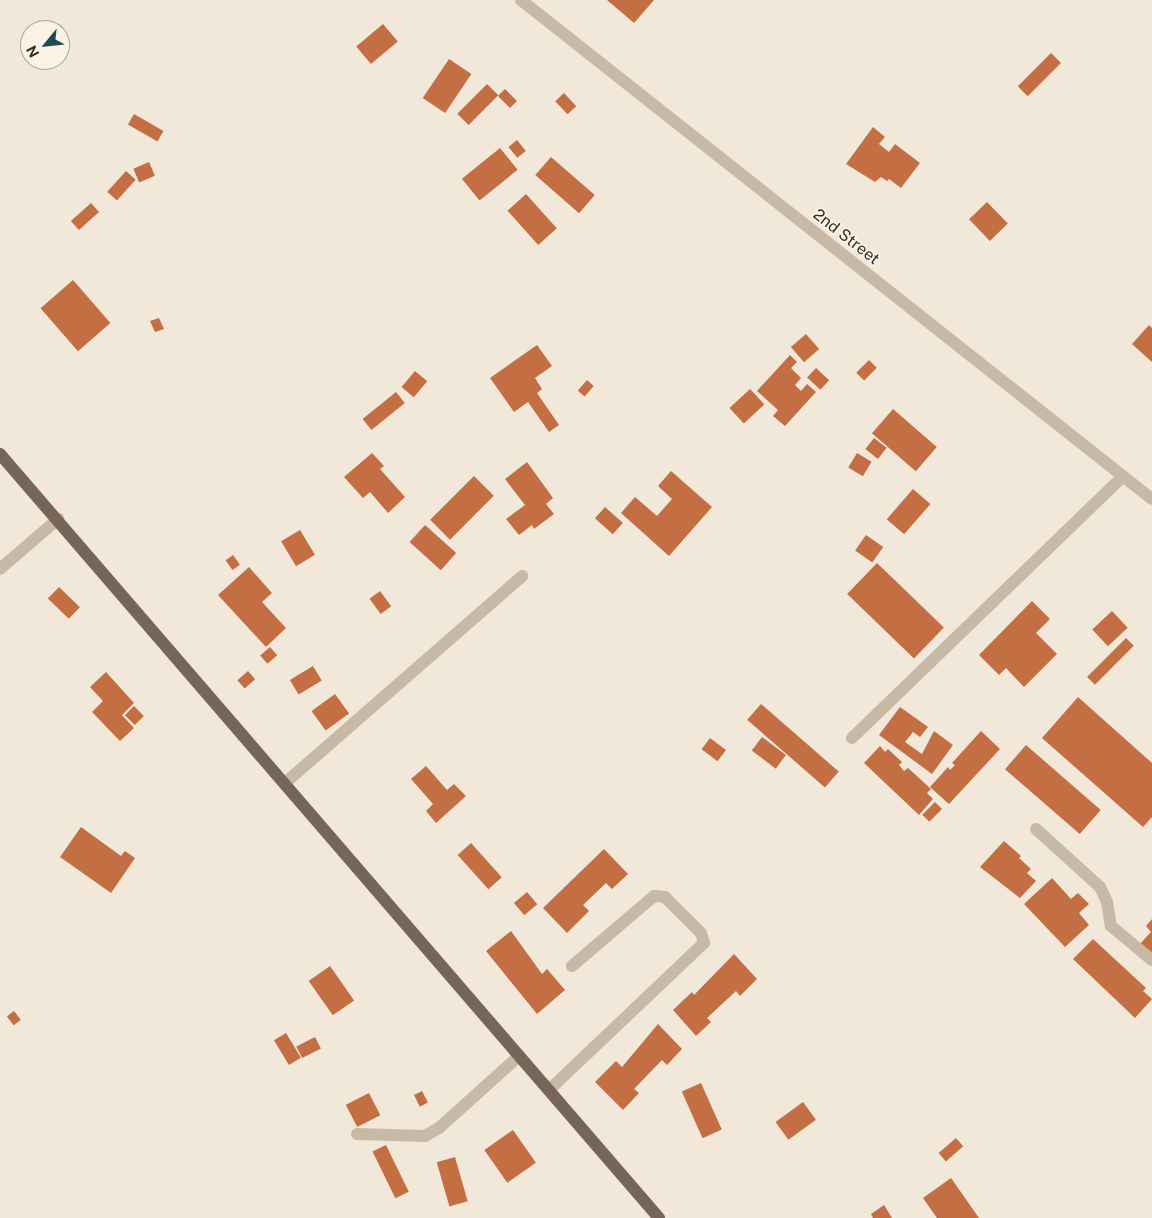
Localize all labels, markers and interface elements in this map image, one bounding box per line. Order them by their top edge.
north arrow [20,20,70,70]
text: N [23,43,42,60]
street label: 2nd Street [809,205,883,269]

